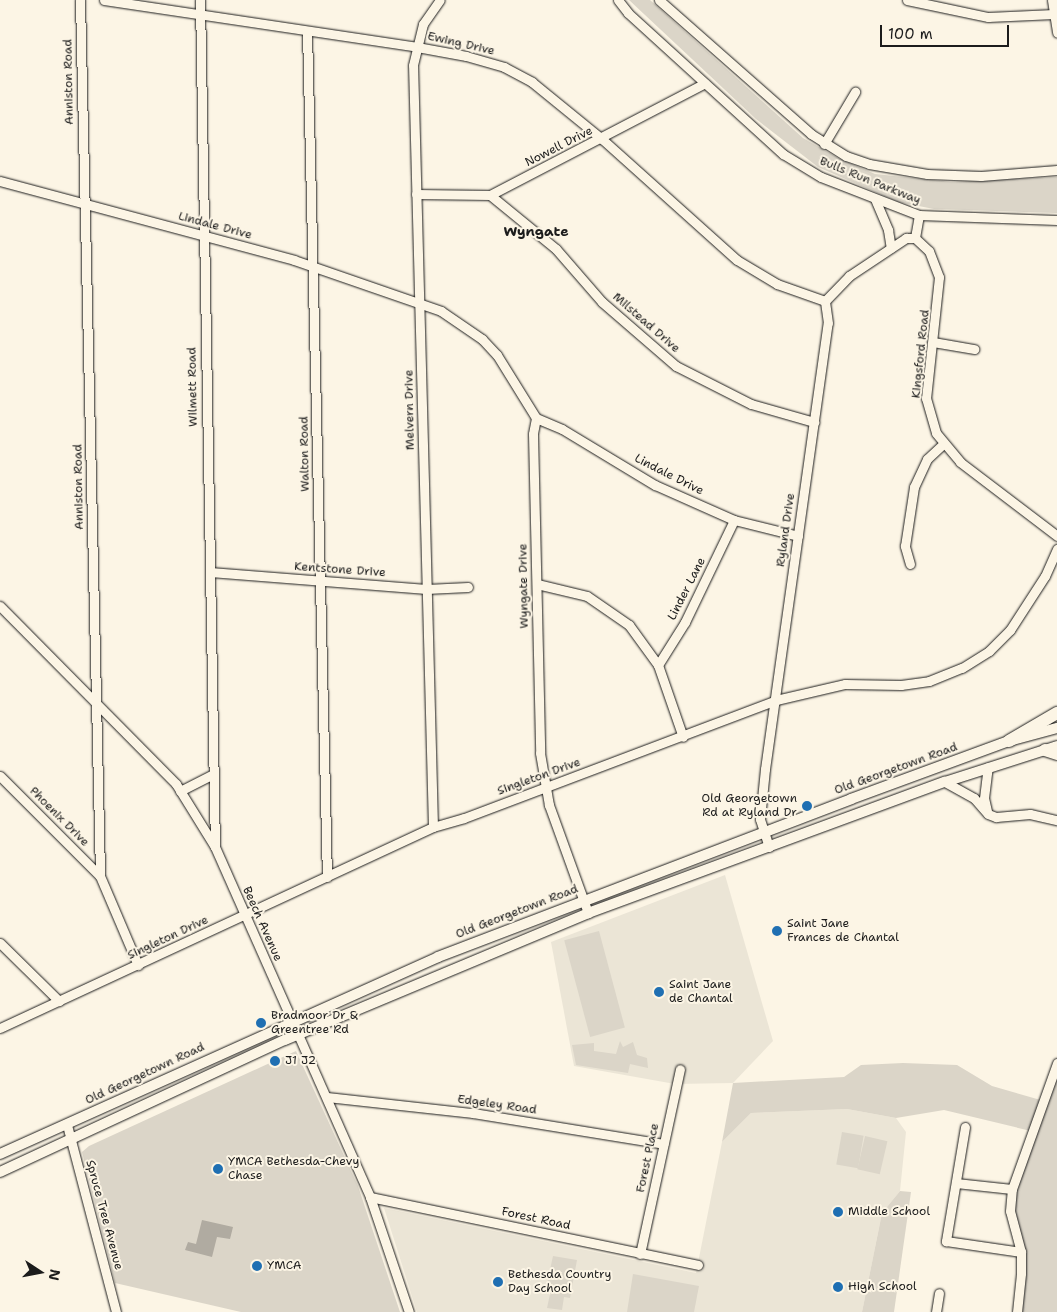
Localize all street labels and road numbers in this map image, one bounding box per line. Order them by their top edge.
street label: Ewing Drive [426,29,496,59]
street label: Anniston Road [61,39,77,125]
street label: Nowell Drive [523,124,595,170]
street label: Bulls Run Parkway [817,154,923,208]
street label: Lindale Drive [177,209,253,243]
street label: Milstead Drive [609,290,683,356]
street label: Kingsford Road [909,309,933,399]
street label: Wilmett Road [185,347,201,427]
street label: Melvern Drive [402,370,418,450]
street label: Walton Road [297,416,313,492]
street label: Anniston Road [71,444,87,530]
street label: Lindale Drive [632,451,706,499]
street label: Ryland Drive [774,492,798,568]
street label: Wyngate Drive [516,543,532,629]
street label: Linder Lane [665,555,709,623]
street label: Kentstone Drive [294,560,386,580]
street label: Old Georgetown Road [833,740,959,798]
street label: Singleton Drive [495,755,583,799]
street label: Phoenix Drive [26,784,92,850]
street label: Old Georgetown Road [454,882,580,942]
street label: Beech Avenue [239,884,285,964]
street label: Singleton Drive [125,913,211,963]
street label: Old Georgetown Road [83,1040,207,1108]
street label: Edgeley Road [456,1092,538,1118]
street label: Forest Place [634,1122,662,1194]
street label: Spruce Tree Avenue [82,1158,126,1272]
street label: Forest Road [500,1205,572,1233]

